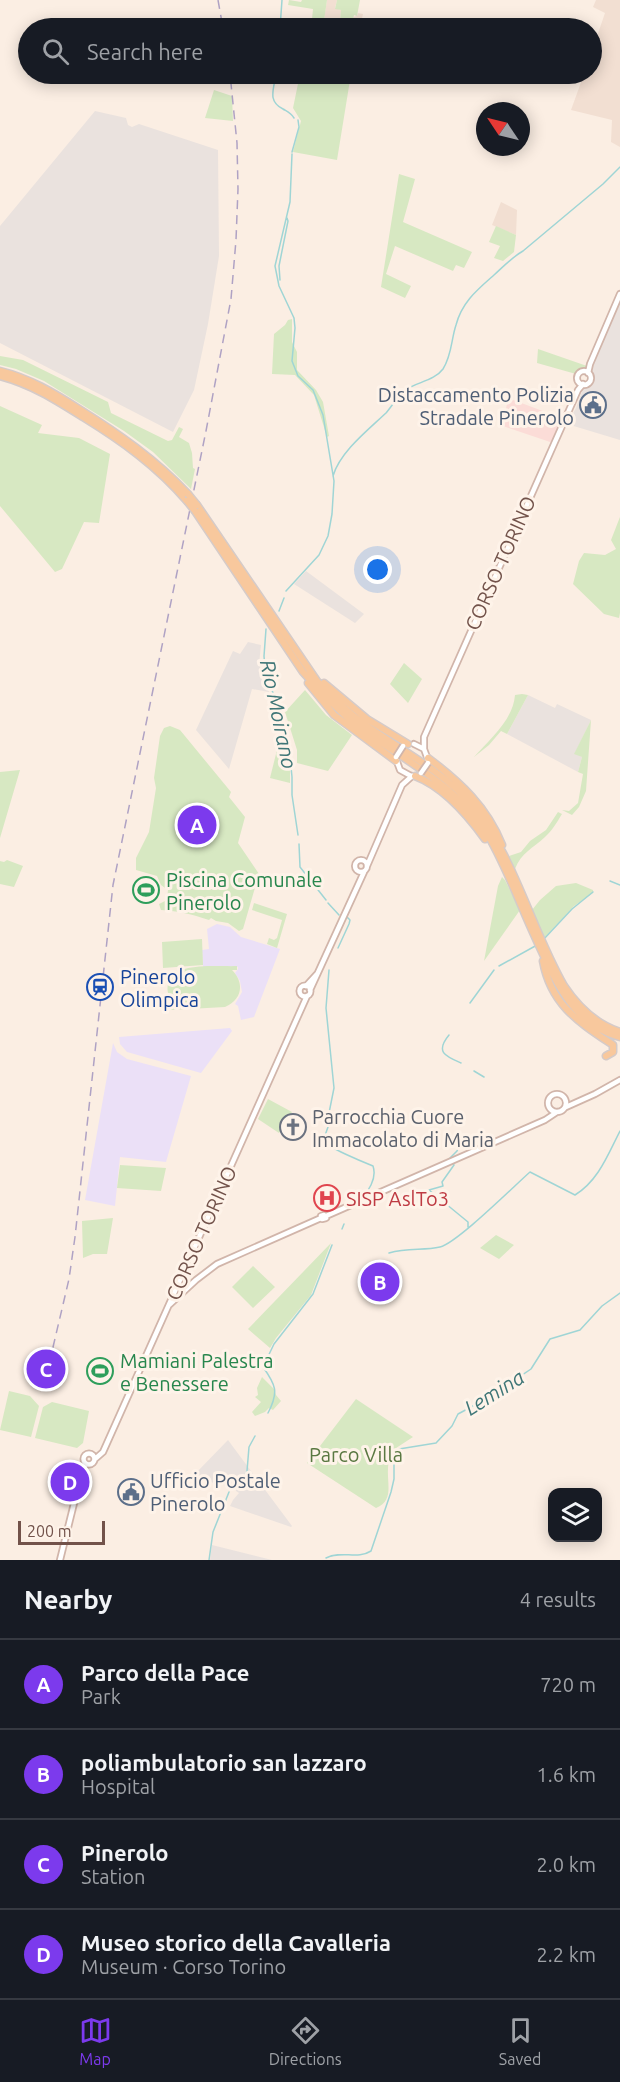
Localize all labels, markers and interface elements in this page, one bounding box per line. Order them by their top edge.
search box [18,18,602,84]
icon: search [39,35,72,68]
text: Search here [87,39,203,64]
north arrow [476,102,530,156]
place label: Distaccamento Polizia Stradale Pinerolo [378,383,574,429]
public building icon: Distaccamento Polizia Stradale Pinerolo [578,390,608,420]
street label: CORSO TORINO [460,492,540,634]
your location [363,555,392,584]
water label: Rio Moirano [256,657,302,771]
pin: A [178,802,216,848]
place label: Piscina Comunale Pinerolo [166,868,323,914]
sports icon: Piscina Comunale Pinerolo [131,875,161,905]
place label: Pinerolo Olimpica [120,965,199,1011]
station icon: Pinerolo Olimpica [85,972,115,1002]
place label: Parrocchia Cuore Immacolato di Maria [312,1105,494,1151]
church icon: Parrocchia Cuore Immacolato di Maria [278,1112,308,1142]
street label: CORSO TORINO [161,1162,241,1304]
hospital icon: SISP AslTo3 [312,1183,342,1213]
place label: SISP AslTo3 [346,1187,449,1210]
pin: B [360,1260,400,1304]
pin: C [26,1346,66,1392]
place label: Mamiani Palestra e Benessere [120,1349,274,1395]
sports icon: Mamiani Palestra e Benessere [85,1356,115,1386]
water label: Lemina [460,1364,528,1420]
park label: Parco Villa [309,1443,403,1466]
pin: D [50,1460,90,1504]
place label: Ufficio Postale Pinerolo [150,1469,281,1515]
public building icon: Ufficio Postale Pinerolo [116,1477,146,1507]
map controls [548,1488,602,1542]
button: layers [548,1488,602,1542]
scale bar [18,1518,105,1546]
text: 200 m [27,1522,72,1540]
text: Nearby [24,1585,112,1614]
text: 4 results [520,1588,596,1611]
text: Parco della Pace [81,1660,249,1685]
text: A [36,1673,51,1696]
text: 720 m [540,1673,596,1696]
text: Park [81,1685,121,1708]
text: poliambulatorio san lazzaro [81,1750,367,1775]
text: B [37,1763,50,1786]
text: 1.6 km [537,1763,596,1786]
text: Hospital [81,1775,155,1798]
text: Pinerolo [81,1840,169,1865]
text: C [37,1853,50,1876]
text: 2.0 km [537,1853,596,1876]
text: Station [81,1865,145,1888]
text: Museo storico della Cavalleria [81,1930,391,1955]
text: D [36,1943,51,1966]
text: 2.2 km [537,1943,596,1966]
text: Museum · Corso Torino [81,1955,286,1978]
tab: Map [79,2014,112,2068]
tab: Directions [269,2014,342,2068]
tab: Saved [499,2014,541,2068]

